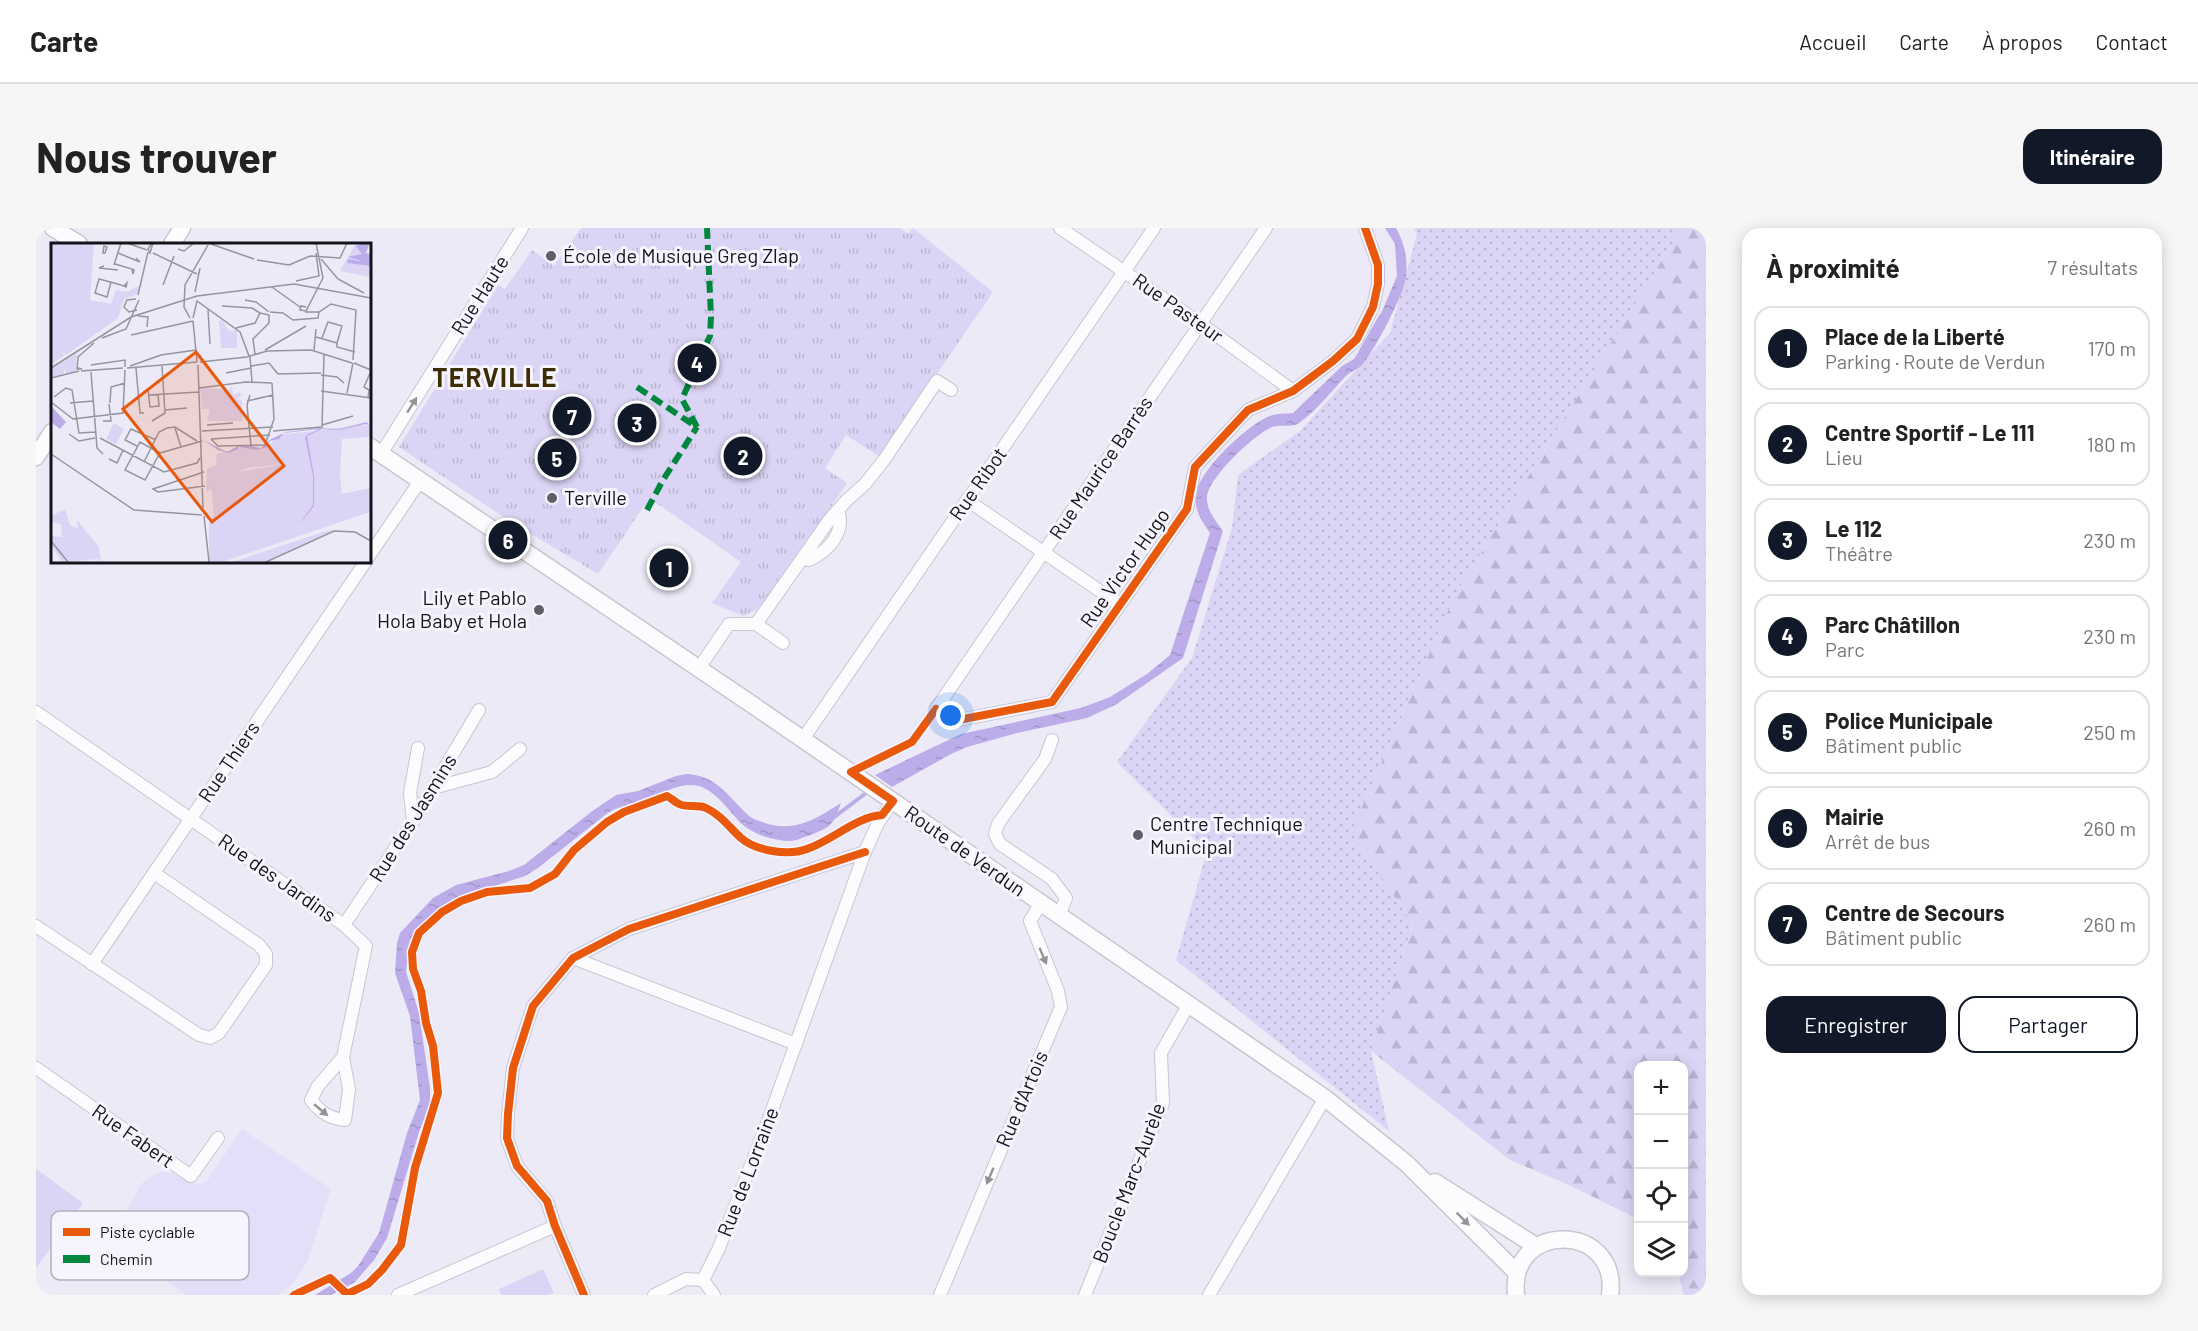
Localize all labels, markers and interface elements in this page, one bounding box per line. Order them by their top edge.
text: Carte [30,24,98,58]
text: Accueil [1799,29,1866,54]
text: Carte [1899,29,1949,54]
text: À propos [1982,29,2063,54]
text: Contact [2096,29,2168,54]
button: Itinéraire [2023,129,2162,184]
text: Nous trouver [36,131,277,181]
inset map [51,243,370,562]
place label: École de Musique Greg Zlap [563,243,799,267]
marker: École de Musique Greg Zlap [544,249,558,263]
street label: Rue Haute [445,250,513,339]
text: À proximité [1766,252,1900,283]
text: 7 résultats [2048,255,2138,279]
street label: Rue Pasteur [1129,267,1228,347]
text: Place de la Liberté [1825,323,2005,349]
text: 1 [1784,336,1791,360]
text: 170 m [2088,336,2136,360]
pin: 4 [678,340,716,386]
text: Parking · Route de Verdun [1825,349,2045,373]
district label: TERVILLE [432,361,558,392]
street label: Rue Maurice Barrès [1043,391,1157,544]
pin: 7 [552,394,592,438]
one-way arrow [406,396,417,413]
pin: 3 [618,400,656,446]
text: Centre Sportif - Le 111 [1825,419,2035,445]
text: 2 [1782,432,1793,456]
text: 180 m [2087,432,2136,456]
pin: 2 [724,434,762,478]
pin: 5 [538,436,576,480]
street label: Rue Ribot [943,442,1011,525]
text: Lieu [1825,445,1863,469]
place label: Terville [564,485,627,509]
marker: Terville [545,491,559,505]
street label: Rue Victor Hugo [1074,503,1174,631]
text: Le 112 [1825,515,1882,541]
pin: 6 [488,518,528,562]
text: 3 [1782,528,1793,552]
text: 230 m [2083,528,2136,552]
text: Théâtre [1825,541,1893,565]
pin: 1 [650,546,688,590]
place label: Lily et Pablo Hola Baby et Hola [377,585,527,632]
marker: Lily et Pablo Hola Baby et Hola [532,603,546,617]
text: Parc Châtillon [1825,611,1960,637]
text: 4 [1781,624,1794,648]
text: 230 m [2083,624,2136,648]
text: Parc [1825,637,1865,661]
your location [936,701,965,730]
text: Police Municipale [1825,707,1993,733]
street label: Rue Thiers [192,716,264,806]
text: 5 [1782,720,1793,744]
text: 250 m [2083,720,2136,744]
text: Bâtiment public [1825,733,1962,757]
street label: Rue des Jasmins [363,749,461,886]
street label: Route de Verdun [900,800,1031,901]
text: Mairie [1825,803,1884,829]
place label: Centre Technique Municipal [1150,811,1303,858]
text: 6 [1782,816,1793,840]
text: 260 m [2083,816,2136,840]
street label: Rue des Jardins [214,828,341,927]
marker: Centre Technique Municipal [1131,828,1145,842]
text: Arrêt de bus [1825,829,1930,853]
text: Centre de Secours [1825,899,2005,925]
text: 7 [1783,912,1792,936]
text: 260 m [2083,912,2136,936]
text: Bâtiment public [1825,925,1962,949]
one-way arrow [1038,948,1048,966]
button: Enregistrer [1766,996,1946,1053]
button: Partager [1958,996,2138,1053]
street label: Rue d'Artois [990,1047,1052,1150]
map controls [1634,1061,1688,1277]
button: + [1634,1061,1688,1115]
street label: Rue Fabert [88,1098,179,1172]
street label: Boucle Marc-Aurèle [1086,1099,1170,1266]
one-way arrow [313,1104,329,1117]
street label: Rue de Lorraine [711,1104,783,1240]
button: − [1634,1115,1688,1169]
one-way arrow [985,1167,995,1185]
button: locate [1634,1169,1688,1223]
legend [51,1211,249,1280]
one-way arrow [1455,1212,1469,1226]
text: Piste cyclable [100,1222,195,1241]
button: layers [1634,1223,1688,1277]
text: Chemin [100,1249,153,1268]

